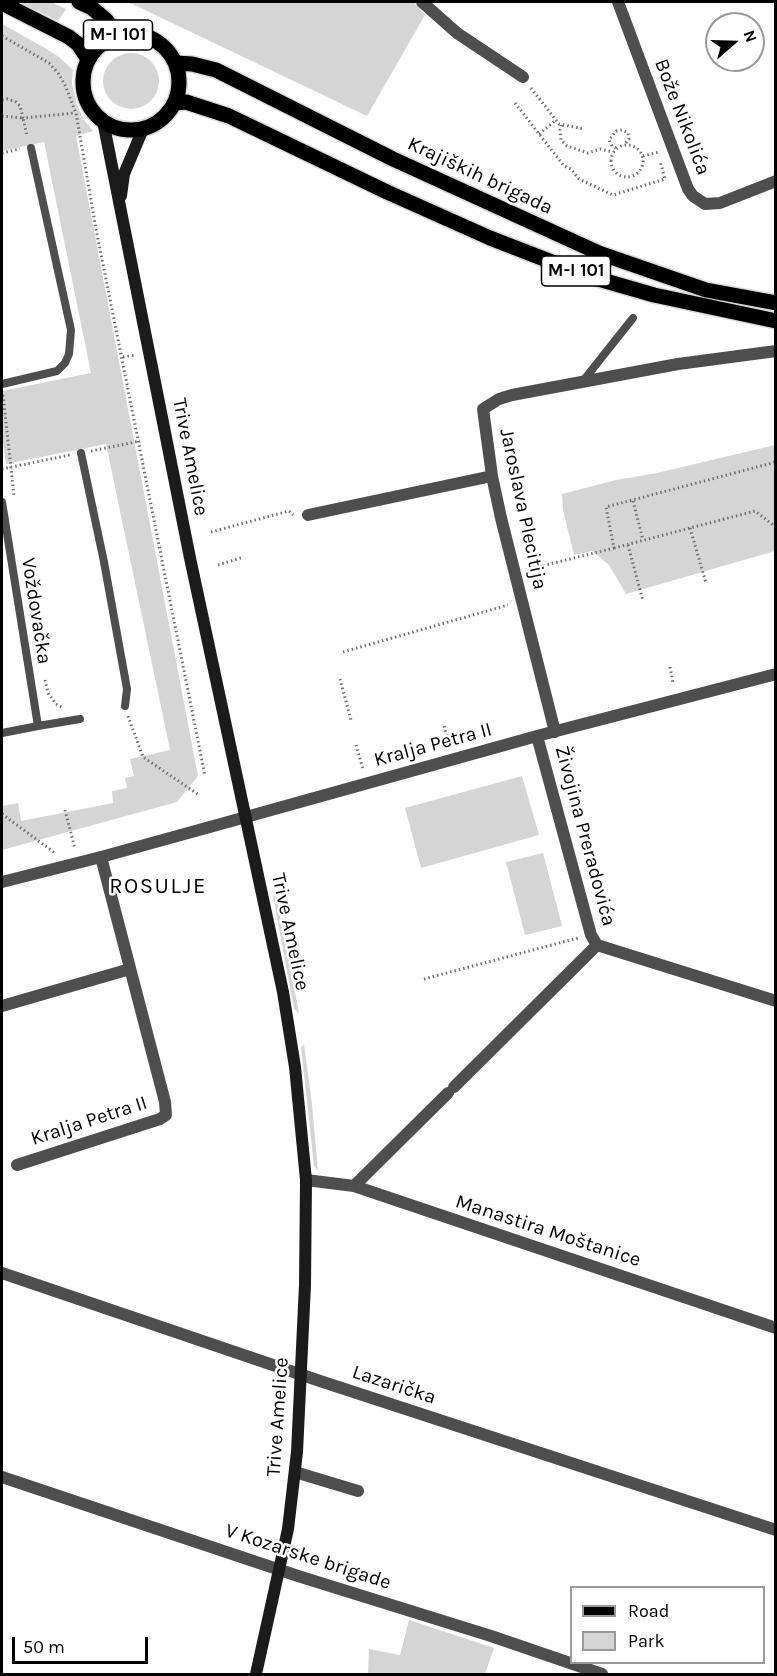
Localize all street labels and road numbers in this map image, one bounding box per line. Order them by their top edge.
road number: M-I 101 [84,20,152,50]
street label: Bože Nikolića [649,55,715,179]
street label: Krajiških brigada [404,132,556,220]
road number: M-I 101 [542,256,610,286]
street label: Trive Amelice [167,396,213,518]
street label: Jaroslava Plecitija [494,426,552,592]
street label: Voždovačka [16,556,56,666]
street label: Kralja Petra II [371,718,495,772]
street label: Živojina Preradovića [549,743,621,929]
street label: Trive Amelice [266,871,314,993]
street label: Kralja Petra II [28,1091,150,1151]
street label: Manastira Moštanice [452,1190,644,1272]
street label: Trive Amelice [262,1357,294,1477]
street label: Lazarička [349,1360,439,1410]
street label: V Kozarske brigade [222,1519,394,1595]

